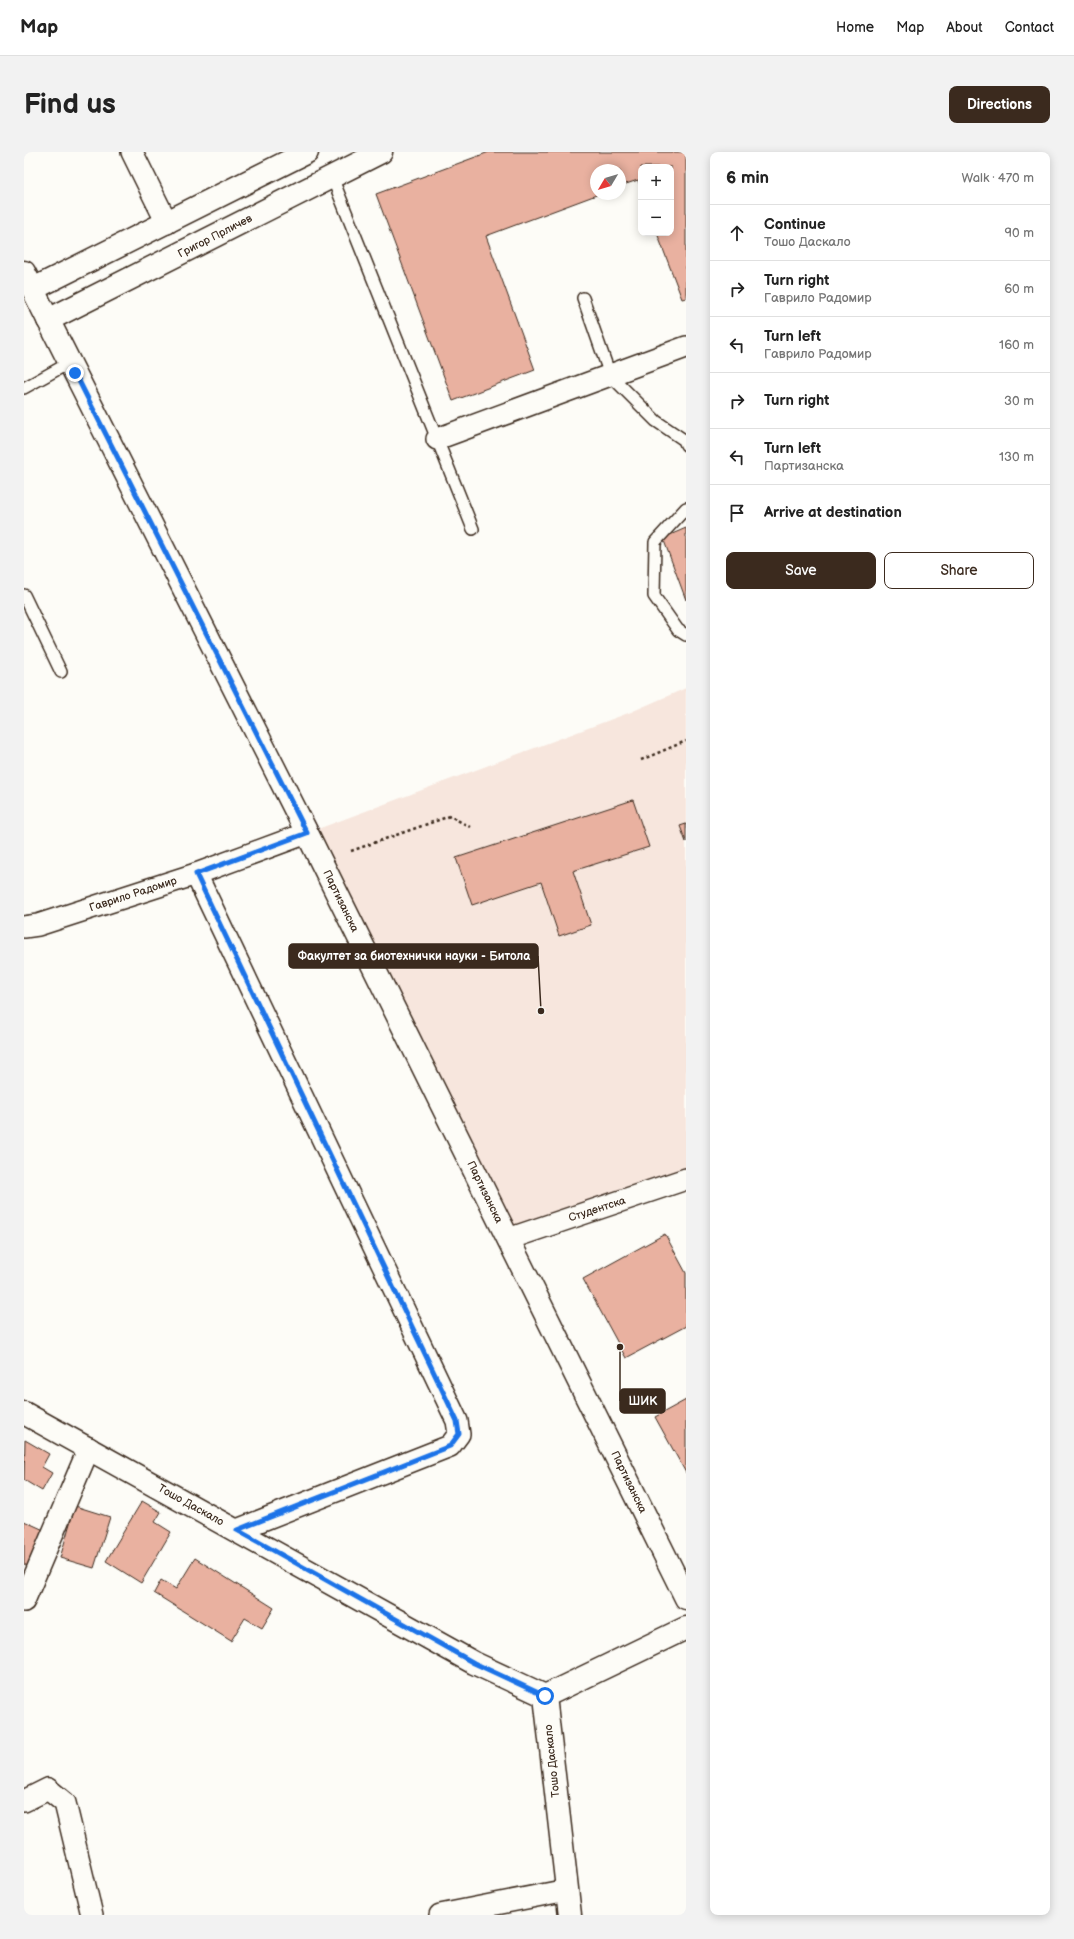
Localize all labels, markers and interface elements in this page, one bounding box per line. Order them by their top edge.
text: Map [20,16,58,39]
text: Home [836,19,874,36]
text: Map [896,19,924,36]
text: About [946,19,983,36]
text: Contact [1005,19,1054,36]
button: Directions [949,86,1050,123]
text: Find us [24,88,116,121]
north arrow [590,164,626,200]
map controls [638,164,674,236]
button: + [638,164,674,200]
text: 6 min [726,168,769,188]
text: Walk · 470 m [962,170,1034,186]
button: − [638,200,674,236]
street label: Григор Прличев [176,212,255,260]
text: Continue [764,215,826,234]
icon: ahead [726,222,748,244]
text: 90 m [1005,225,1034,241]
text: Тошо Даскало [764,234,850,250]
text: Turn right [764,271,829,290]
icon: right [726,278,748,300]
text: 60 m [1004,281,1034,297]
text: Гаврило Радомир [764,290,872,306]
text: Turn left [764,327,821,346]
icon: left [726,334,748,356]
text: 160 m [999,337,1034,353]
text: Гаврило Радомир [764,346,872,362]
route end [66,364,84,382]
icon: right [726,390,748,412]
text: Turn right [764,391,829,410]
text: 30 m [1004,393,1034,409]
text: Turn left [764,439,821,458]
icon: left [726,446,748,468]
text: 130 m [999,449,1034,465]
text: Партизанска [764,458,844,474]
icon: arrive [726,502,748,524]
text: Arrive at destination [764,503,902,522]
button: Save [726,552,876,589]
button: Share [884,552,1034,589]
street label: Партизанска [320,868,362,935]
street label: Гаврило Радомир [88,873,179,914]
callout: Факултет за биотехнички науки - Битола [289,944,538,968]
text: Факултет за биотехнички науки - Битола [298,949,531,964]
street label: Партизанска [464,1159,506,1226]
street label: Студентска [567,1194,628,1224]
callout: ШИК [620,1389,665,1413]
text: ШИК [629,1394,658,1409]
street label: Партизанска [608,1449,650,1516]
street label: Тошо Даскало [156,1482,226,1529]
route start [536,1687,554,1705]
street label: Тошо Даскало [542,1724,562,1798]

